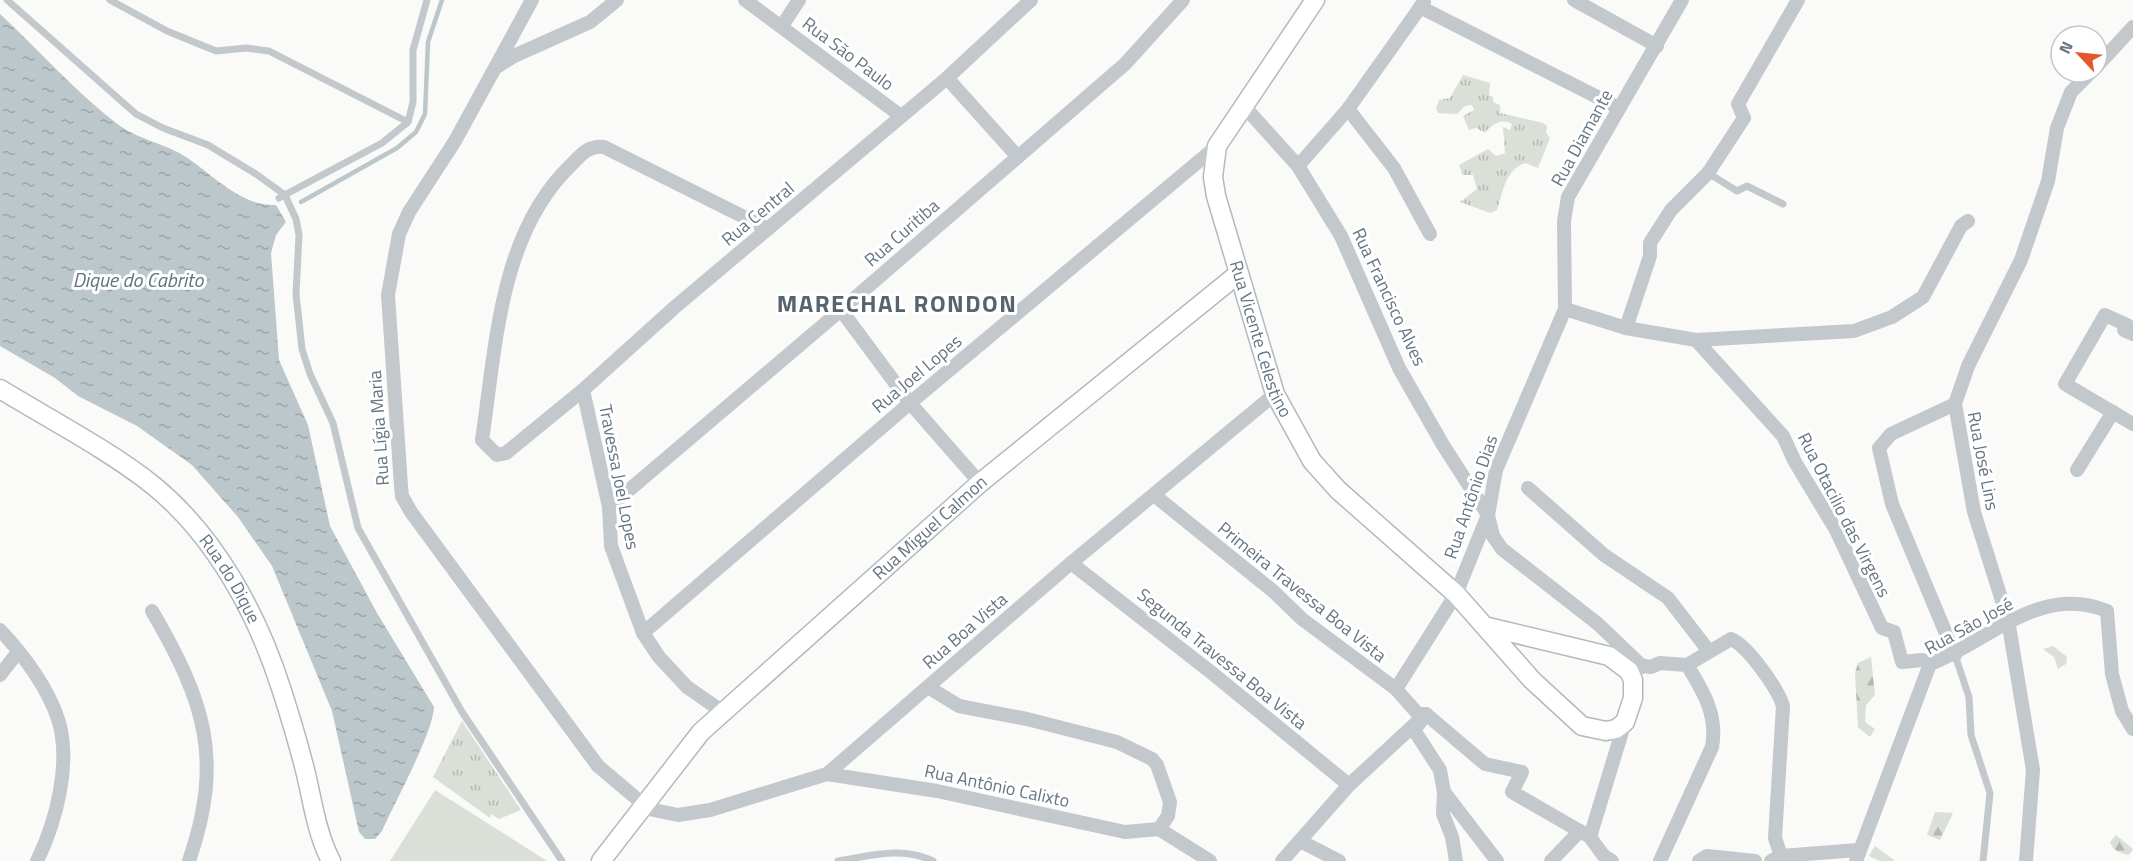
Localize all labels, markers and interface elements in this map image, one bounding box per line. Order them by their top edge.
street label: Rua São Paulo [797,10,900,97]
north arrow [2049,24,2109,84]
text: N [2052,37,2079,58]
street label: Rua Diamante [1544,84,1619,191]
street label: Rua Central [715,175,800,252]
street label: Rua Curitiba [858,192,945,273]
street label: Rua Francisco Alves [1346,223,1433,370]
street label: Rua Vicente Celestino [1223,257,1299,422]
water label: Dique do Cabrito [73,264,204,295]
district label: MARECHAL RONDON [777,285,1017,321]
street label: Rua Joel Lopes [866,328,968,419]
street label: Rua Lígia Maria [361,369,396,487]
street label: Travessa Joel Lopes [592,402,647,552]
street label: Rua José Lins [1961,409,2006,513]
street label: Rua Otacilio das Virgens [1791,428,1898,602]
street label: Rua Antônio Dias [1437,431,1504,563]
street label: Rua Miguel Calmon [866,468,993,586]
street label: Primeira Travessa Boa Vista [1212,515,1392,668]
street label: Rua do Dique [193,528,268,628]
street label: Segunda Travessa Boa Vista [1131,581,1313,736]
street label: Rua Boa Vista [916,586,1013,675]
street label: Rua Sâo José [1919,590,2018,661]
street label: Rua Antônio Calixto [922,757,1072,814]

